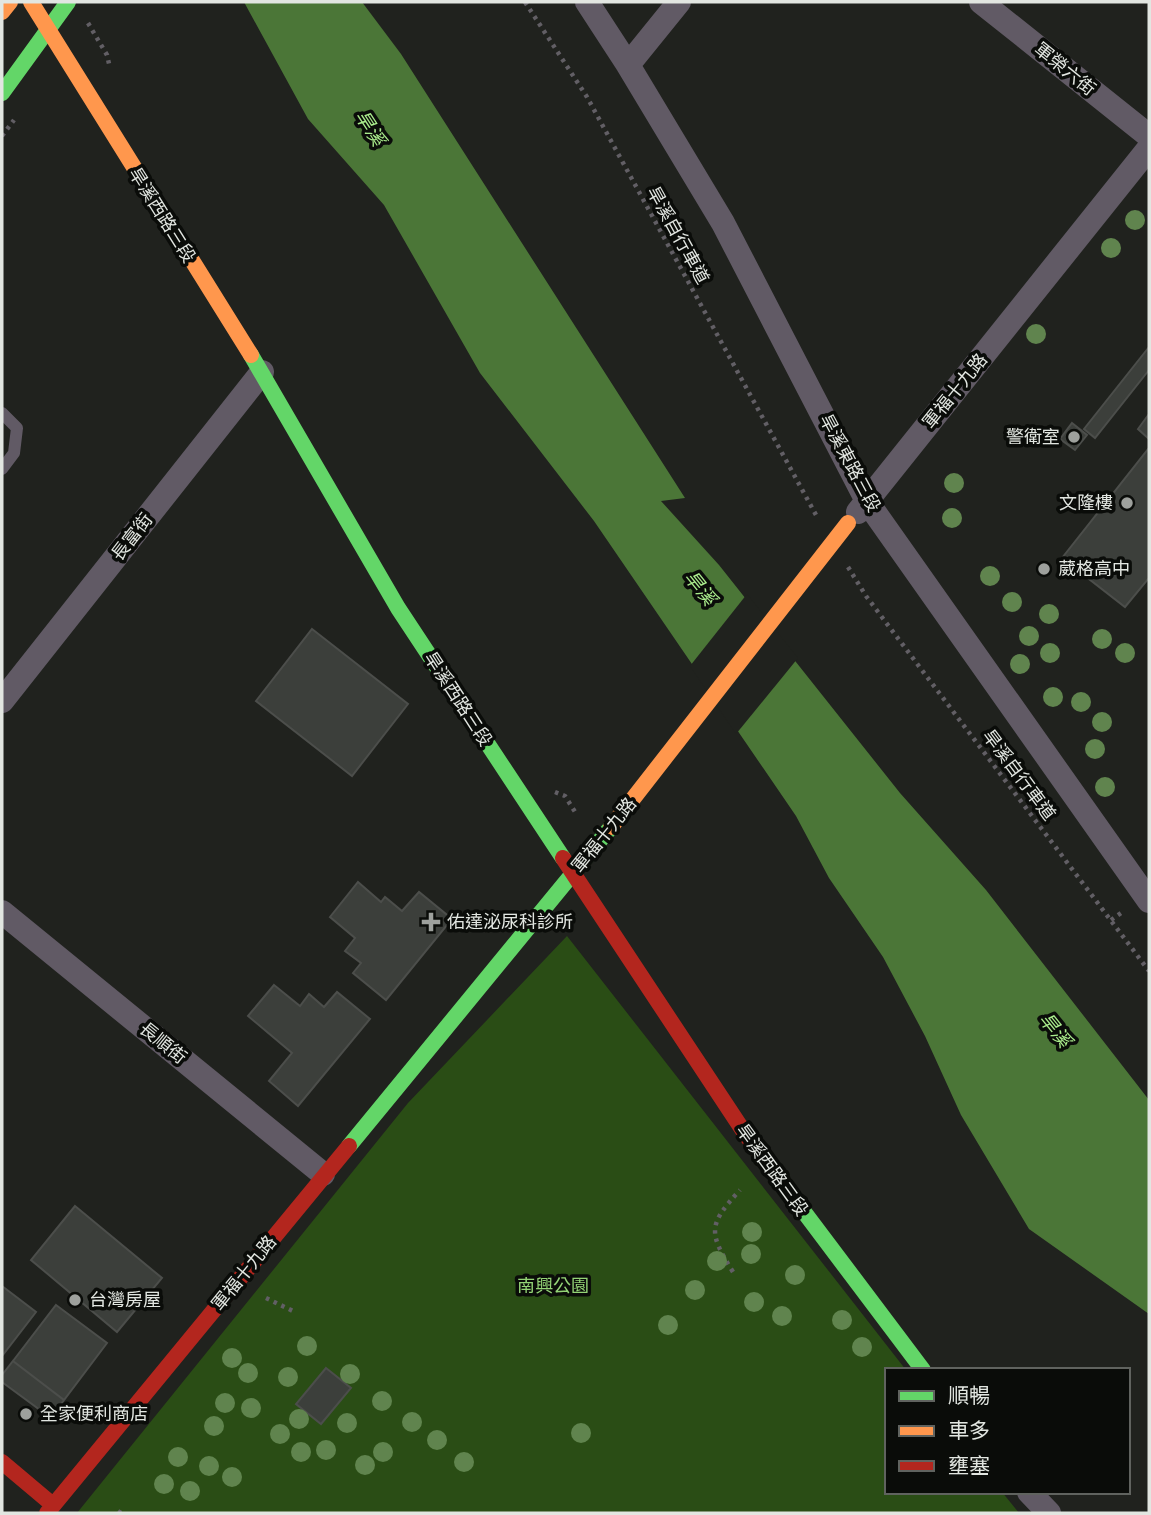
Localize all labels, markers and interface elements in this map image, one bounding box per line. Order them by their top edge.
street label: 軍榮六街 [1030,38,1100,100]
water label: 旱溪 [350,106,392,153]
street label: 旱溪西路三段 [124,163,200,267]
street label: 旱溪自行車道 [642,182,714,288]
street label: 軍福十九路 [918,349,992,433]
street label: 旱溪東路三段 [815,410,885,516]
place label: 警衛室 [1006,426,1060,448]
marker: 警衛室 [1066,429,1082,445]
place label: 文隆樓 [1059,492,1113,514]
marker: 文隆樓 [1119,495,1135,511]
street label: 長富街 [107,509,157,565]
place label: 葳格高中 [1058,558,1130,580]
marker: 葳格高中 [1036,561,1052,577]
water label: 旱溪 [679,566,723,612]
street label: 旱溪西路三段 [419,648,497,750]
street label: 旱溪自行車道 [978,725,1060,825]
street label: 軍福十九路 [567,793,641,877]
place label: 佑達泌尿科診所 [447,911,573,933]
marker: 佑達泌尿科診所 [421,912,441,932]
water label: 旱溪 [1034,1008,1078,1054]
street label: 長順街 [135,1017,191,1069]
street label: 旱溪西路三段 [731,1120,813,1220]
street label: 軍福十九路 [207,1231,281,1315]
park label: 南興公園 [517,1275,589,1297]
place label: 台灣房屋 [89,1289,161,1311]
marker: 台灣房屋 [67,1292,83,1308]
legend [885,1368,1130,1494]
text: 順暢 [948,1383,990,1409]
place label: 全家便利商店 [40,1403,148,1425]
marker: 全家便利商店 [18,1406,34,1422]
text: 車多 [948,1418,990,1444]
text: 壅塞 [948,1453,990,1479]

